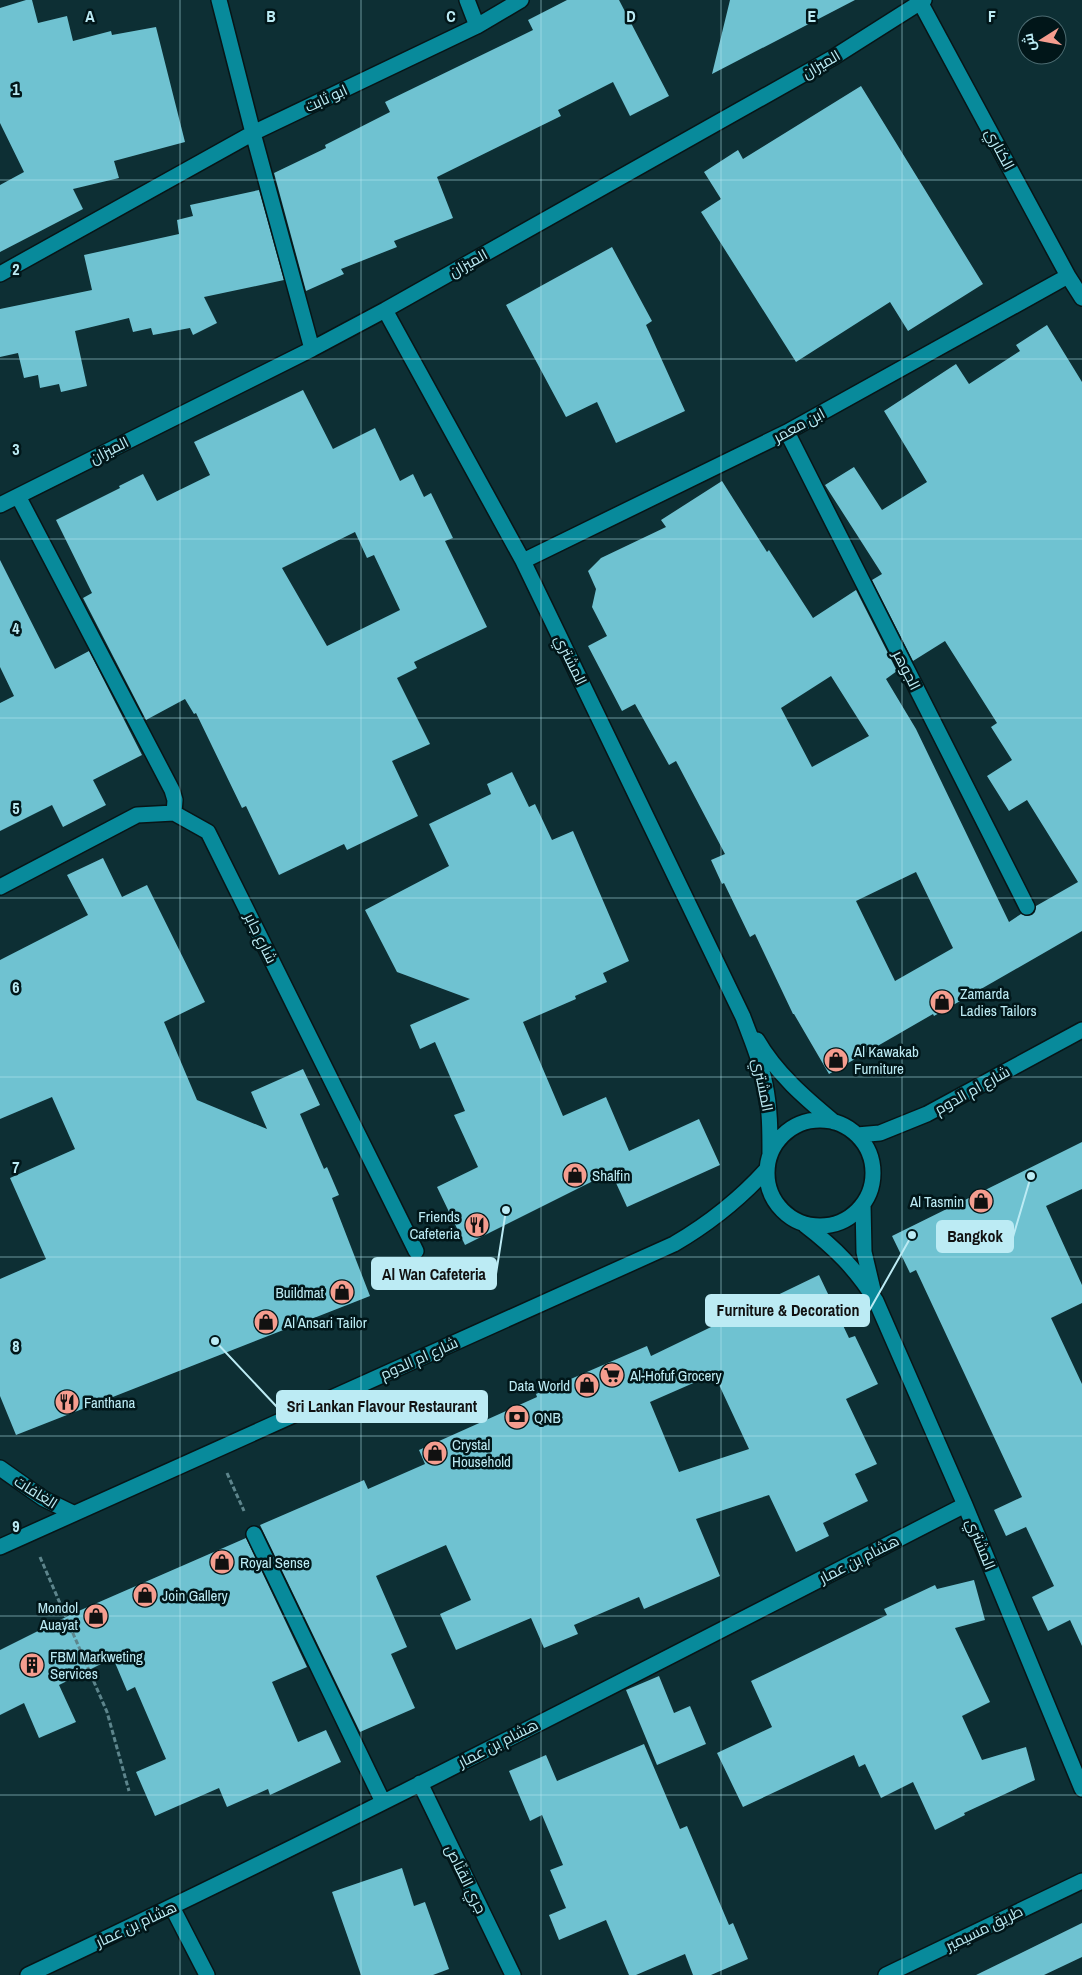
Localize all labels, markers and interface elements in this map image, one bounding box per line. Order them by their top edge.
text: A [85,5,95,27]
text: B [266,5,276,27]
text: C [446,5,456,27]
text: D [626,5,636,27]
text: E [808,5,817,27]
text: F [988,5,996,27]
north arrow [1017,15,1067,65]
text: ش [1019,32,1040,53]
street label: الميزان [798,45,844,83]
text: 1 [12,78,20,100]
street label: ابو ثابت [301,79,351,117]
street label: الكناري [979,125,1020,174]
street label: الميزان [445,244,491,282]
text: 2 [12,258,20,280]
street label: ابن معمر [769,403,829,448]
street label: الميزان [86,431,132,469]
text: 3 [12,438,20,460]
text: 4 [12,617,20,639]
street label: المشتري [548,631,592,690]
street label: الجوهر [888,645,926,694]
text: 5 [12,797,20,819]
street label: شارع جابر [238,908,282,967]
text: 6 [12,976,20,998]
place label: Zamarda Ladies Tailors [960,983,1037,1021]
shop icon: Zamarda Ladies Tailors [929,989,955,1015]
place label: Al Kawakab Furniture [853,1041,919,1079]
shop icon: Al Kawakab Furniture [823,1047,849,1073]
street label: المشتري [746,1057,778,1114]
street label: شارع ام الدوم [931,1061,1014,1120]
text: 7 [12,1156,20,1178]
shop icon: Shalfin [562,1162,588,1188]
place label: Shalfin [592,1165,630,1186]
shop icon: Al Tasmin [968,1188,994,1214]
place label: Al Tasmin [909,1191,964,1212]
place label: Friends Cafeteria [409,1206,460,1244]
restaurant icon: Friends Cafeteria [464,1212,490,1238]
callout: Bangkok [937,1221,1013,1252]
text: Bangkok [947,1225,1003,1247]
callout: Al Wan Cafeteria [372,1258,496,1289]
text: Al Wan Cafeteria [382,1263,487,1285]
shop icon: Buildmat [329,1279,355,1305]
place label: Buildmat [275,1282,325,1303]
callout: Furniture & Decoration [706,1295,869,1326]
text: Furniture & Decoration [717,1299,859,1321]
shop icon: Al Ansari Tailor [253,1309,279,1335]
place label: Al Ansari Tailor [283,1312,367,1333]
street label: شارع ام الدوم [377,1332,462,1385]
text: 8 [12,1335,20,1357]
supermarket icon: Al-Hofuf Grocery [599,1362,625,1388]
place label: Al-Hofuf Grocery [629,1365,722,1386]
shop icon: Data World [574,1372,600,1398]
place label: Data World [509,1375,570,1396]
restaurant icon: Fanthana [54,1389,80,1415]
callout: Sri Lankan Flavour Restaurant [277,1391,487,1422]
place label: Fanthana [84,1392,136,1413]
text: Sri Lankan Flavour Restaurant [287,1395,478,1417]
bank icon: QNB [504,1404,530,1430]
place label: QNB [534,1407,561,1428]
place label: Crystal Household [452,1434,511,1472]
shop icon: Crystal Household [422,1440,448,1466]
street label: الغافات [10,1471,62,1513]
text: 9 [12,1515,20,1537]
street label: المشتري [959,1515,1001,1574]
street label: هشام بن عمار [814,1530,903,1589]
shop icon: Royal Sense [209,1549,235,1575]
place label: Royal Sense [240,1552,310,1573]
shop icon: Join Gallery [132,1582,158,1608]
place label: Join Gallery [162,1585,228,1606]
place label: Mondol Auayat [38,1597,79,1635]
shop icon: Mondol Auayat [83,1603,109,1629]
place label: FBM Markweting Services [50,1646,143,1684]
building icon: FBM Markweting Services [19,1652,45,1678]
street label: هشام بن عمار [453,1714,542,1773]
street label: جري القنّاص [439,1841,492,1918]
street label: هشام بن عمار [91,1896,180,1952]
street label: طريق مسيمير [941,1900,1026,1956]

